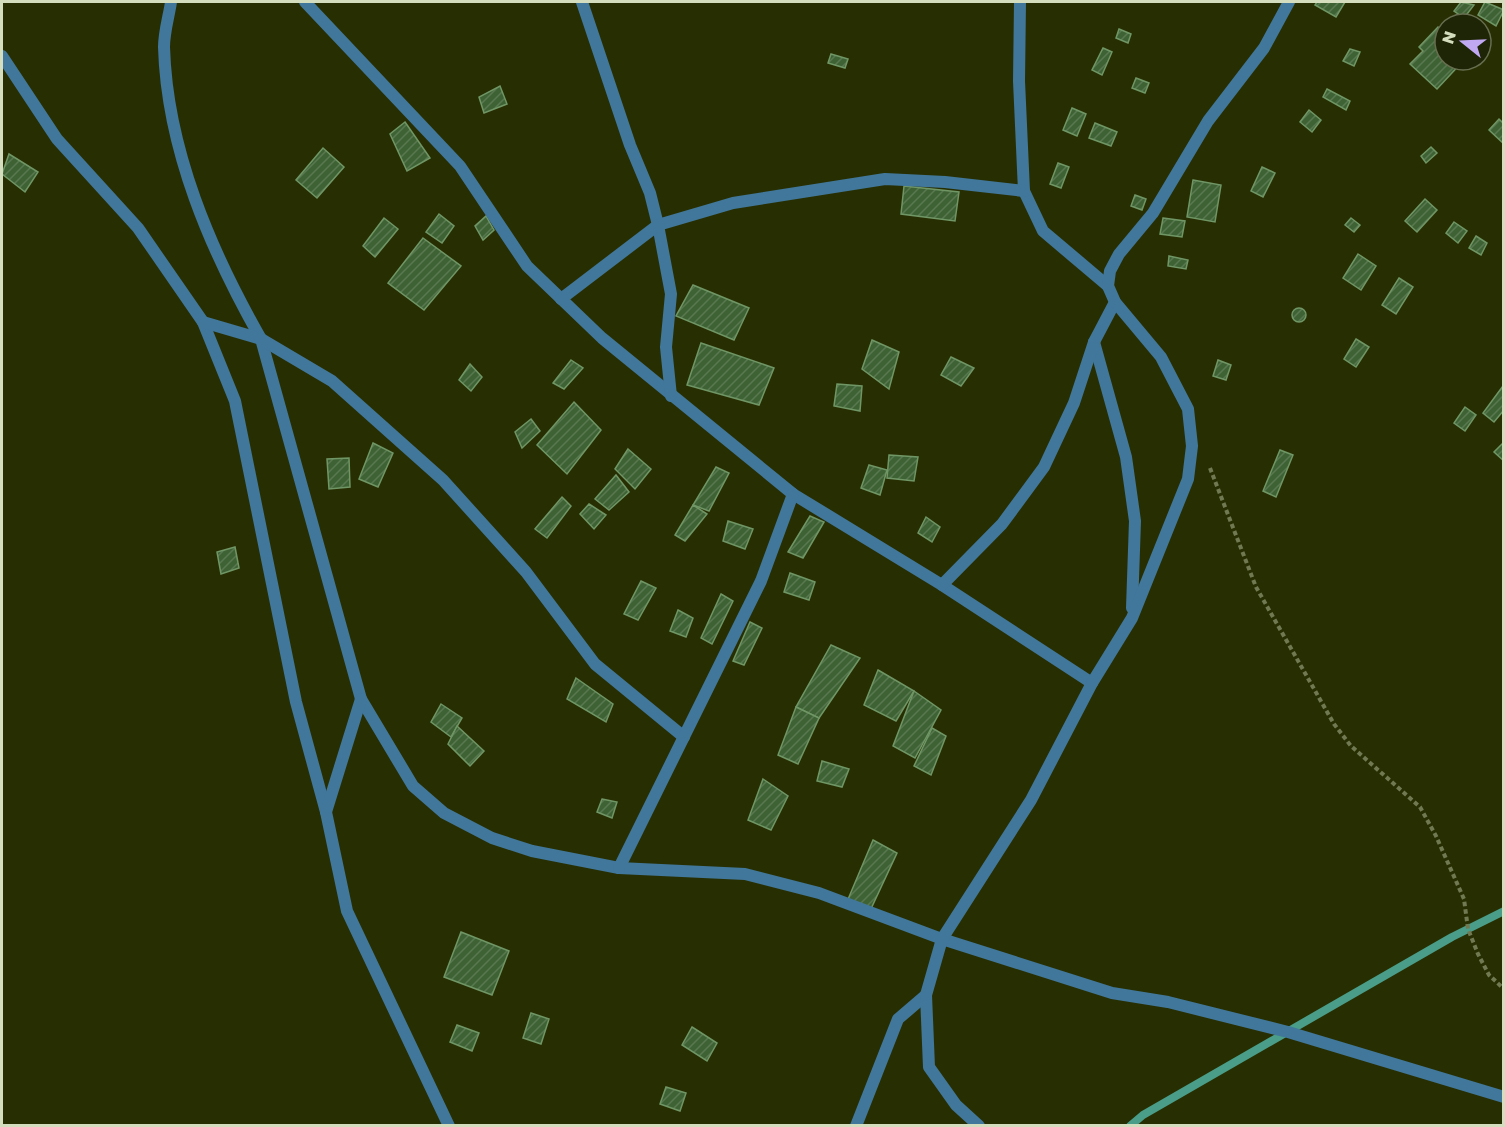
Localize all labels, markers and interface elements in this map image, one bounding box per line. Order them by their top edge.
north arrow [1433,12,1493,72]
text: N [1437,28,1460,46]

